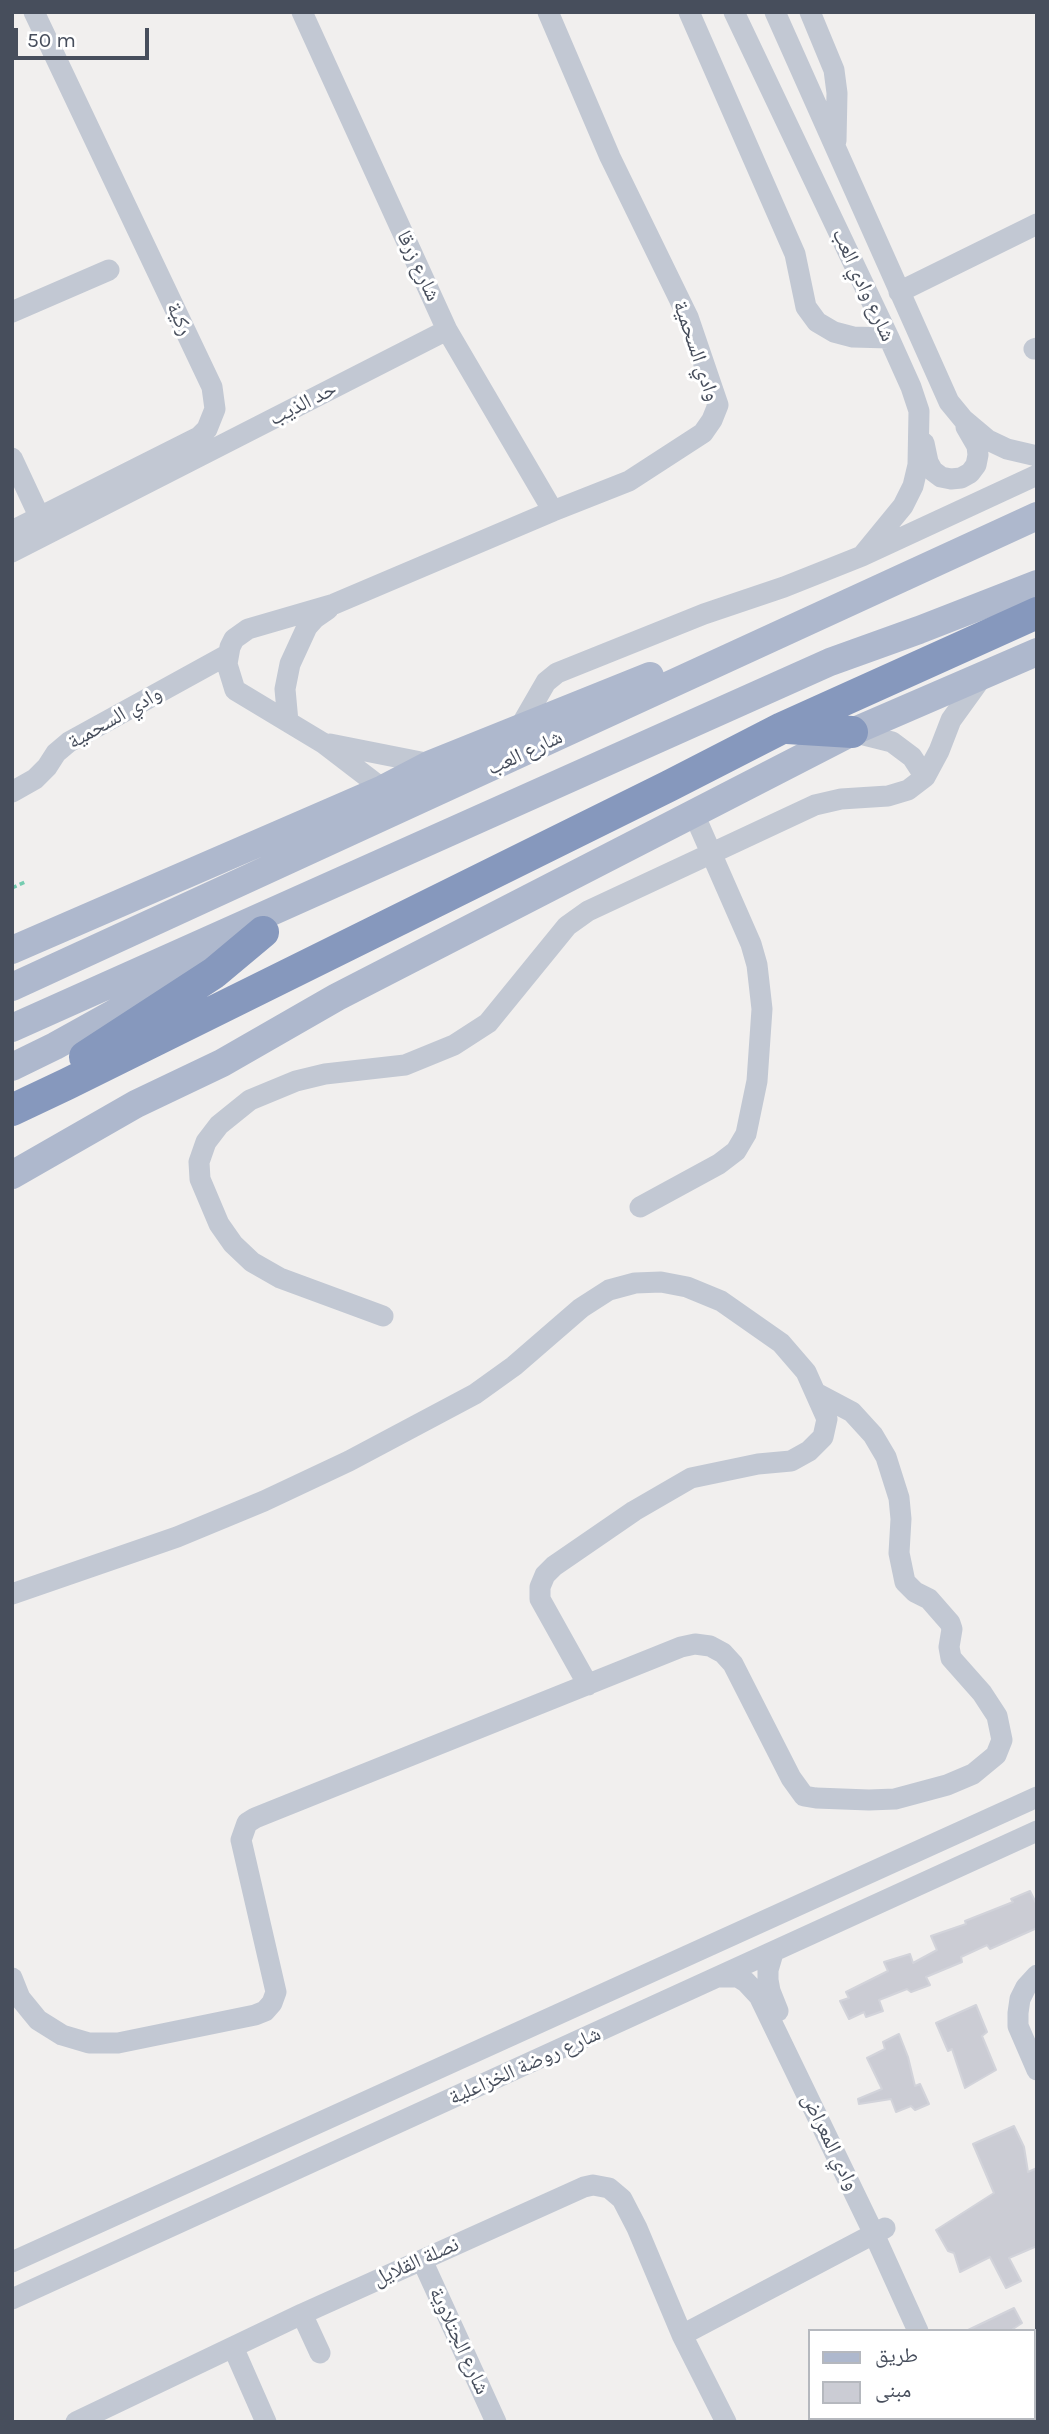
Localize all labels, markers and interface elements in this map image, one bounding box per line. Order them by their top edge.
scale bar [18,14,152,58]
text: 50 m [27,28,76,52]
street label: شارع وادي العب [826,225,900,345]
street label: شارع زرقا [391,227,445,305]
street label: وادي السحمية [667,297,725,405]
street label: ركية [160,298,198,340]
street label: حد الذيب [265,376,341,432]
street label: وادي السحمية [63,681,167,755]
street label: شارع العب [483,725,567,781]
street label: شارع روضة الخزاعلية [445,2021,605,2111]
street label: وادي المعراض [796,2089,864,2195]
street label: نصلة القلايل [369,2232,463,2292]
street label: شارع الجتلاوية [423,2283,495,2399]
legend [808,2329,1035,2420]
text: طريق [875,2343,918,2367]
text: مبنى [875,2378,911,2402]

